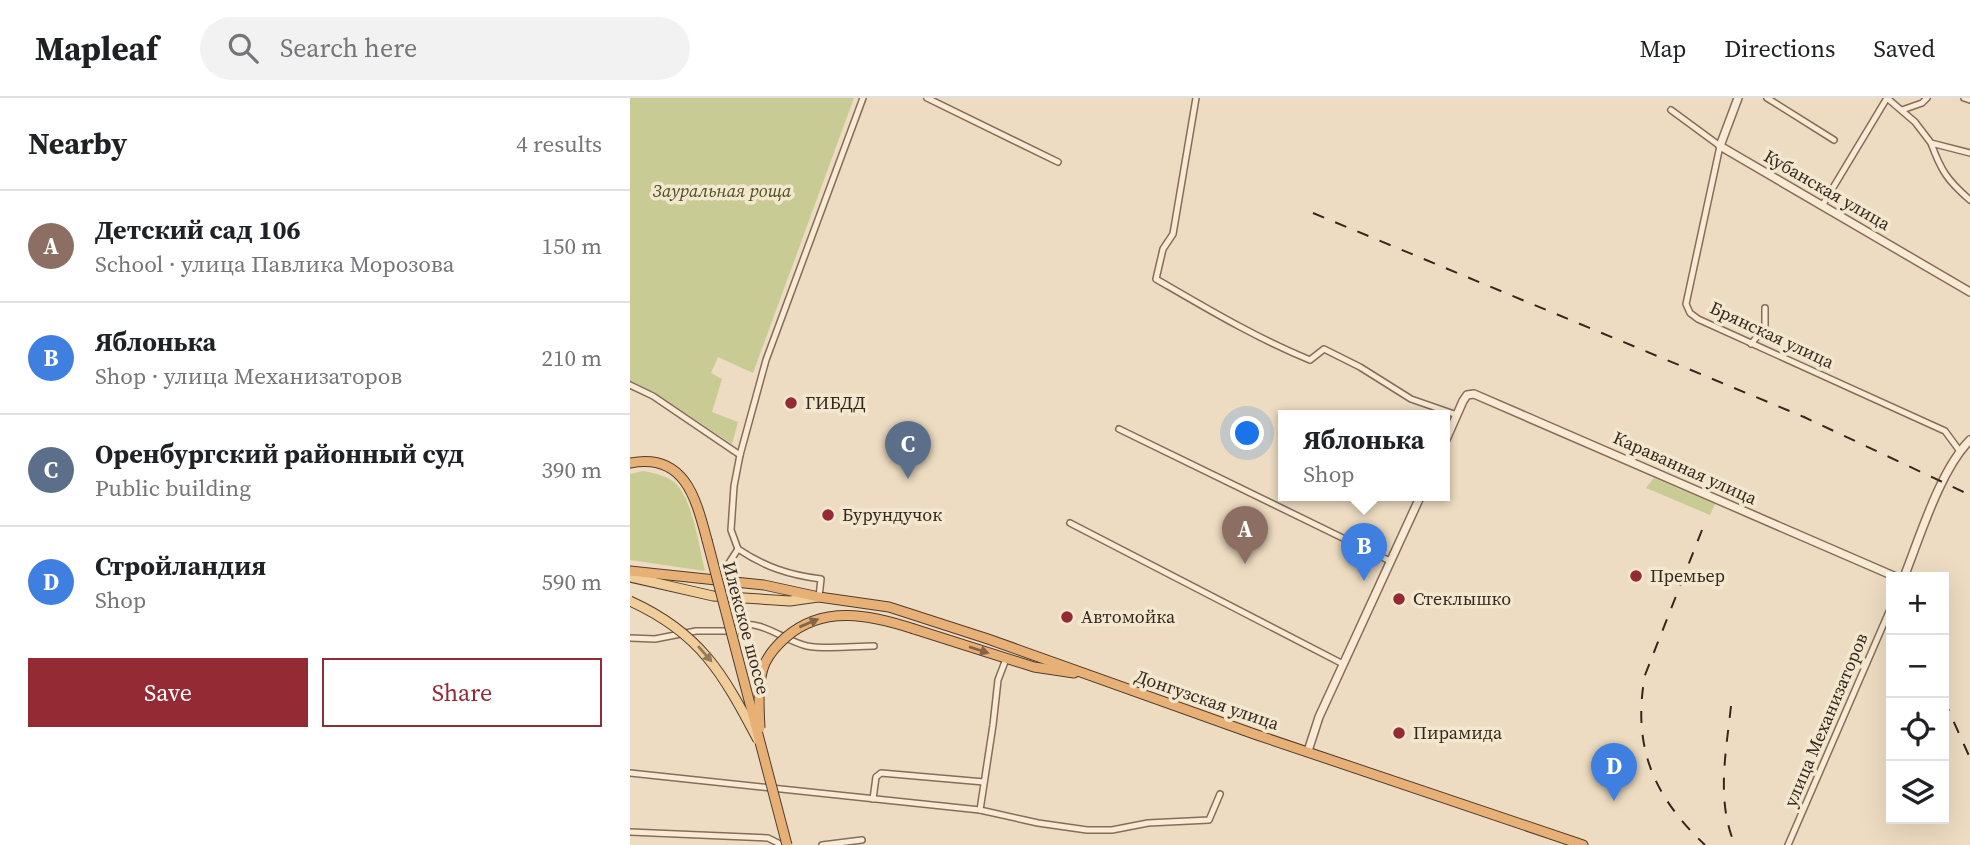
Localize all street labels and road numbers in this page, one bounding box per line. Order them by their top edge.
street label: Кубанская улица [1759,143,1896,236]
street label: Брянская улица [1706,295,1839,375]
street label: Караванная улица [1609,425,1762,511]
street label: Илекское шоссе [717,559,776,697]
street label: улица Механизаторов [1778,629,1874,811]
street label: Донгузская улица [1132,663,1283,736]

